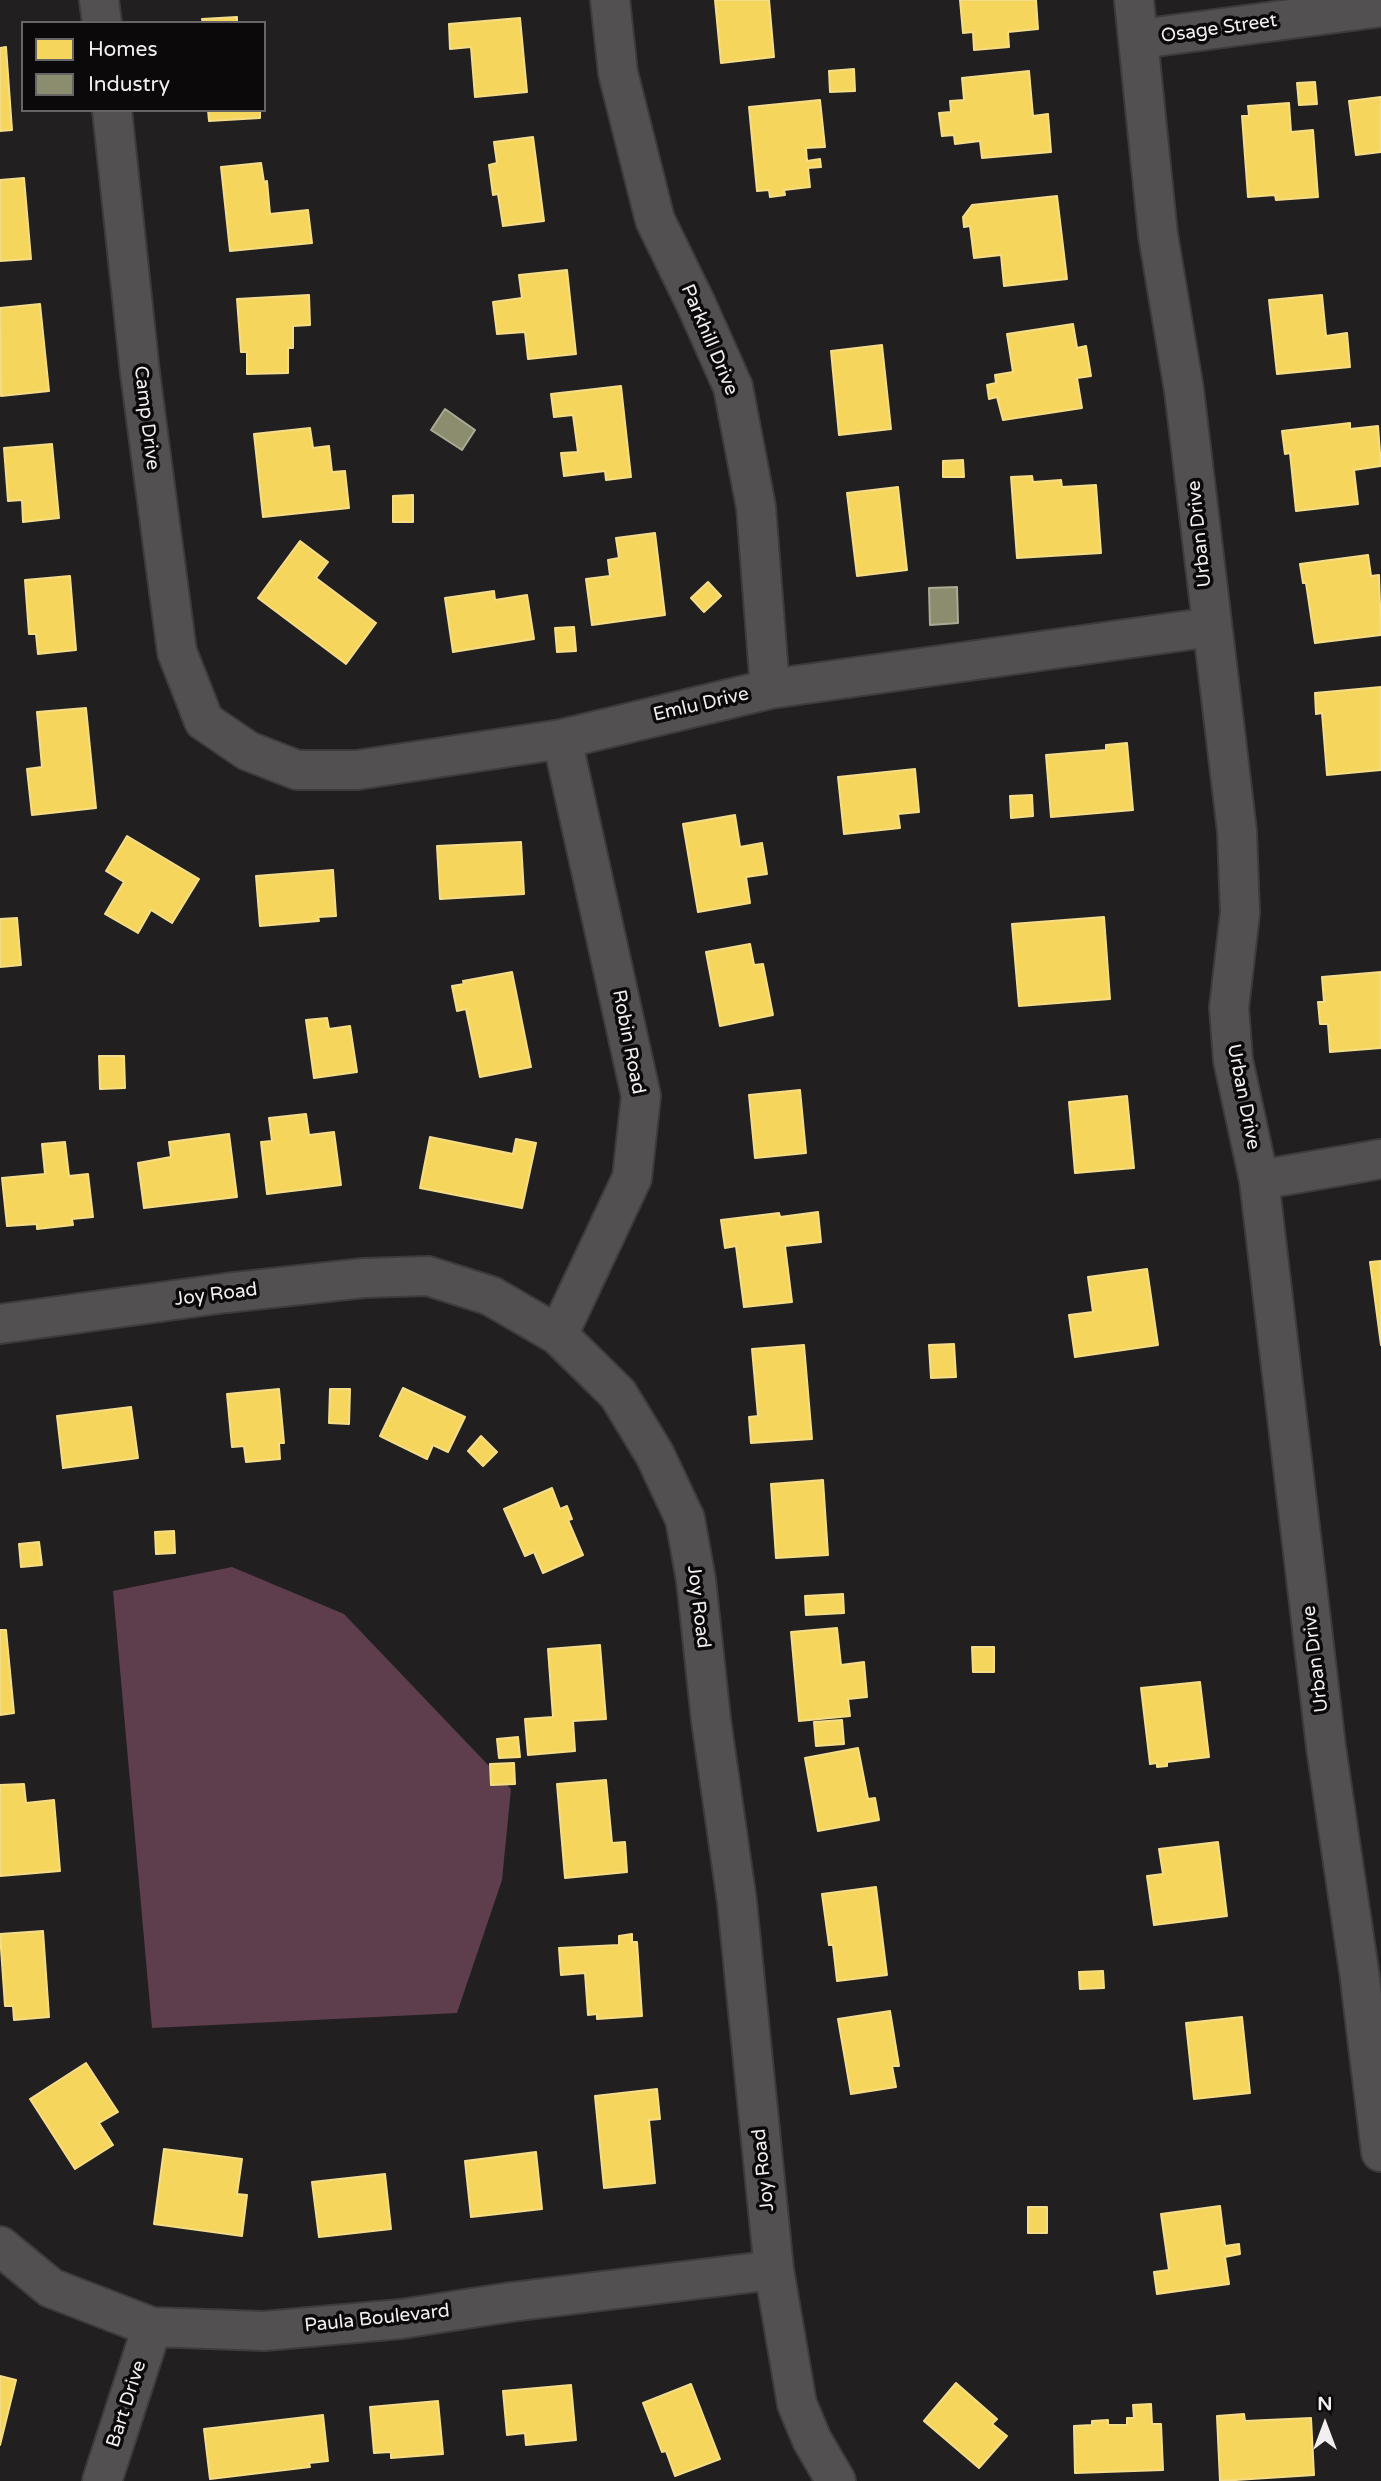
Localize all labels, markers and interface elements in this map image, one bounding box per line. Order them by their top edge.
street label: Osage Street [1159,10,1279,48]
legend [21,21,266,112]
text: Homes [88,37,158,62]
text: Industry [88,72,170,97]
street label: Parkhill Drive [675,281,743,399]
street label: Camp Drive [128,364,164,472]
street label: Urban Drive [1183,479,1217,589]
street label: Emlu Drive [651,683,751,727]
street label: Robin Road [607,988,649,1096]
street label: Urban Drive [1222,1042,1264,1152]
street label: Joy Road [173,1279,259,1311]
street label: Joy Road [682,1564,714,1650]
street label: Urban Drive [1298,1604,1334,1714]
street label: Joy Road [748,2127,780,2213]
street label: Paula Boulevard [303,2300,451,2338]
street label: Bart Drive [102,2358,152,2450]
north arrow [1290,2390,1360,2460]
text: N [1317,2393,1333,2415]

